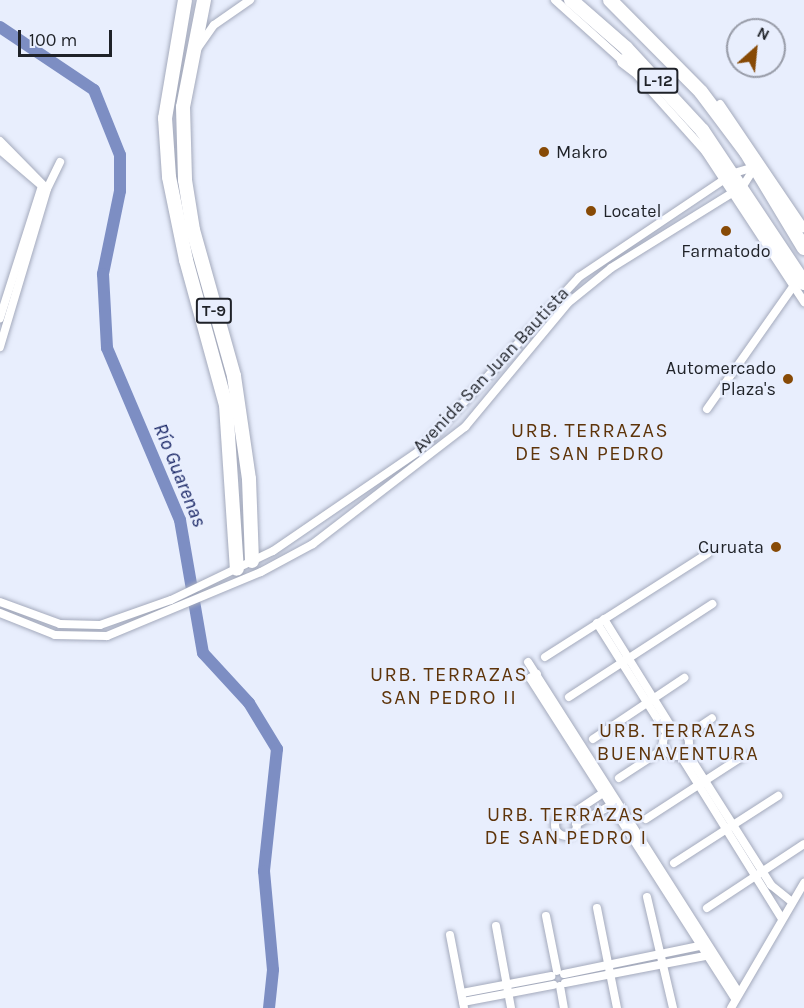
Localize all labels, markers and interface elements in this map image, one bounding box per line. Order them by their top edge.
scale bar [21,18,116,56]
north arrow [726,18,786,78]
text: N [754,22,773,44]
text: 100 m [29,29,77,51]
road number: L-12 [637,68,679,94]
place label: Makro [556,141,608,163]
marker: Makro [537,145,551,159]
place label: Locatel [603,200,661,222]
marker: Locatel [584,204,598,218]
marker: Farmatodo [719,224,733,238]
place label: Farmatodo [681,240,771,262]
street label: Avenida San Juan Bautista [409,283,573,457]
road number: T-9 [194,298,234,324]
place label: Automercado Plaza's [666,358,776,400]
marker: Automercado Plaza's [781,372,795,386]
district label: URB. TERRAZAS DE SAN PEDRO [511,419,669,466]
water label: Río Guarenas [148,420,212,530]
place label: Curuata [698,536,764,558]
marker: Curuata [769,540,783,554]
district label: URB. TERRAZAS SAN PEDRO II [370,663,528,710]
district label: URB. TERRAZAS BUENAVENTURA [597,718,759,765]
district label: URB. TERRAZAS DE SAN PEDRO I [484,802,648,849]

